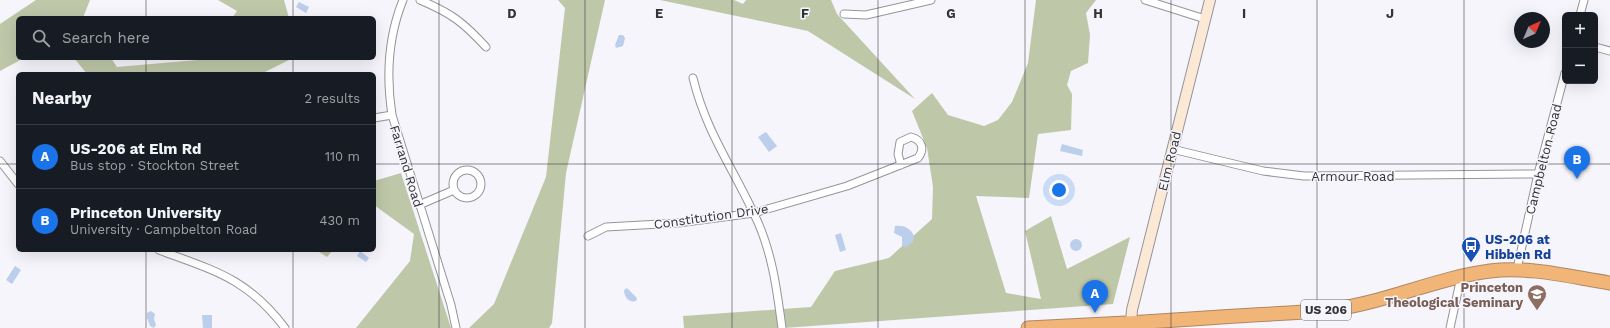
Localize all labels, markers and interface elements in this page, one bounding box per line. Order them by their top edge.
text: D [507,6,517,21]
text: E [655,6,663,21]
text: F [801,6,809,21]
text: G [946,6,956,21]
text: H [1093,6,1103,21]
text: I [1242,6,1246,21]
text: J [1386,6,1394,21]
north arrow [1514,12,1550,48]
map controls [1562,12,1598,84]
button: + [1562,12,1598,48]
search box [16,16,376,60]
icon: search [30,27,52,49]
text: Search here [62,29,150,47]
button: − [1562,48,1598,84]
text: Nearby [32,88,91,108]
text: 2 results [305,91,360,106]
street label: Campbelton Road [1522,102,1565,216]
street label: Farrand Road [387,123,426,209]
street label: Elm Road [1155,130,1184,192]
text: US-206 at Elm Rd [70,140,201,158]
pin: B [1564,146,1590,179]
text: A [41,149,49,164]
text: 110 m [325,149,360,164]
text: Bus stop · Stockton Street [70,158,239,173]
street label: Armour Road [1311,169,1395,184]
your location [1049,180,1069,200]
street label: Constitution Drive [653,201,769,232]
text: Princeton University [70,204,221,222]
text: B [41,213,49,228]
text: 430 m [320,213,360,228]
text: University · Campbelton Road [70,222,258,237]
place label: US-206 at Hibben Rd [1485,232,1551,262]
bus stop icon: US-206 at Hibben Rd [1460,235,1482,263]
pin: A [1082,280,1108,313]
place label: Princeton Theological Seminary [1385,280,1524,310]
school or university icon: Princeton Theological Seminary [1526,283,1548,311]
road number: US 206 [1301,300,1351,320]

